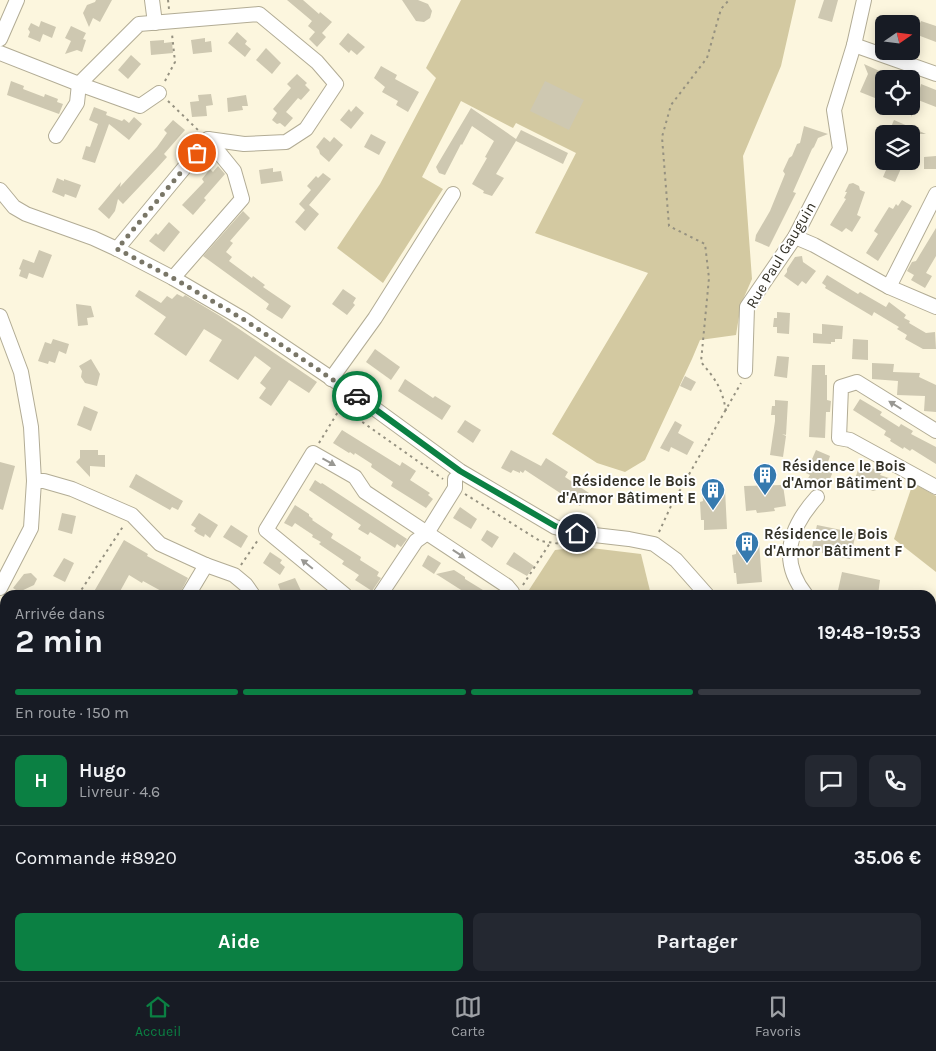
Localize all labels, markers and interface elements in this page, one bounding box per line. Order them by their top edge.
north arrow [875,15,920,60]
map controls [875,15,920,170]
button: locate [875,70,920,115]
button: layers [875,125,920,170]
pin [176,132,218,174]
icon: bag [183,139,211,167]
street label: Rue Paul Gauguin [742,198,820,312]
courier [332,371,382,421]
icon: car [343,382,371,410]
one-way arrow [888,401,901,410]
place label: Résidence le Bois d'Amor Bâtiment D [782,457,917,492]
one-way arrow [322,458,335,467]
building icon: Résidence le Bois d'Amor Bâtiment D [752,462,778,496]
place label: Résidence le Bois d'Armor Bâtiment E [557,472,696,507]
building icon: Résidence le Bois d'Armor Bâtiment E [700,477,726,511]
pin [556,512,598,554]
icon: home [563,519,591,547]
place label: Résidence le Bois d'Armor Bâtiment F [764,525,902,560]
building icon: Résidence le Bois d'Armor Bâtiment F [734,530,760,564]
one-way arrow [453,550,466,559]
one-way arrow [301,559,314,570]
text: Arrivée dans [15,604,105,623]
text: 19:48–19:53 [818,622,921,644]
text: 2 min [15,623,103,660]
text: En route · 150 m [15,703,129,722]
button: chat [805,755,857,807]
button: phone [869,755,921,807]
text: Hugo [79,760,126,782]
text: H [34,770,48,792]
text: Livreur · 4.6 [79,782,160,801]
text: Commande #8920 [15,847,177,869]
text: 35.06 € [854,847,921,869]
button: Aide [15,913,463,971]
button: Partager [473,913,921,971]
tab: Accueil [135,993,181,1040]
tab: Carte [451,993,485,1040]
tab: Favoris [755,993,801,1040]

